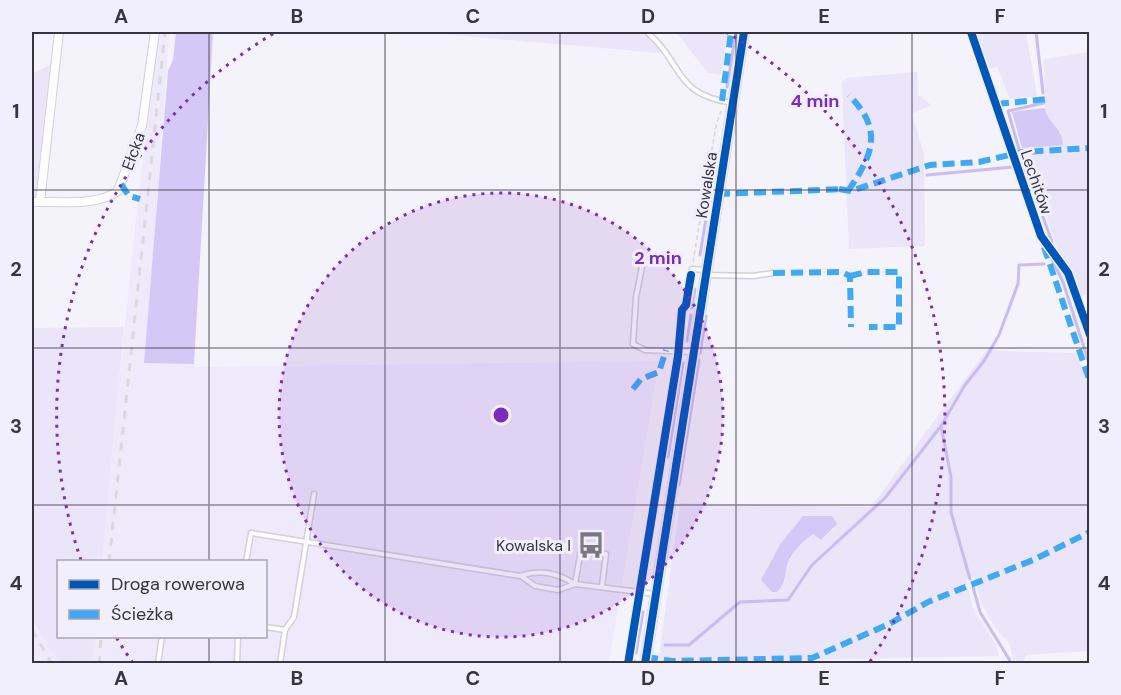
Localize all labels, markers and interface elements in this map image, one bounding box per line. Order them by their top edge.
text: A [114,3,128,29]
text: B [291,3,303,29]
text: C [466,3,480,29]
text: D [641,3,655,29]
text: E [818,3,830,29]
text: F [994,3,1006,29]
text: 4 min [791,89,839,113]
text: 1 [12,98,20,124]
text: 1 [1100,98,1108,124]
street label: Ełcka [117,129,150,173]
street label: Lechitów [1016,147,1057,217]
street label: Kowalska [691,150,722,220]
text: 2 min [634,246,682,270]
text: 2 [10,256,22,282]
text: 2 [1098,256,1110,282]
centre of rings [491,405,511,425]
text: 3 [10,413,22,439]
text: 3 [1098,413,1110,439]
bus stop icon: Kowalska I [576,530,606,560]
place label: Kowalska I [496,535,571,556]
legend [57,560,267,638]
text: 4 [10,570,23,596]
text: 4 [1098,570,1111,596]
text: Droga rowerowa [111,572,245,596]
text: Ścieżka [111,602,173,626]
text: A [114,665,128,691]
text: B [291,665,303,691]
text: C [466,665,480,691]
text: D [641,665,655,691]
text: E [818,665,830,691]
text: F [994,665,1006,691]

